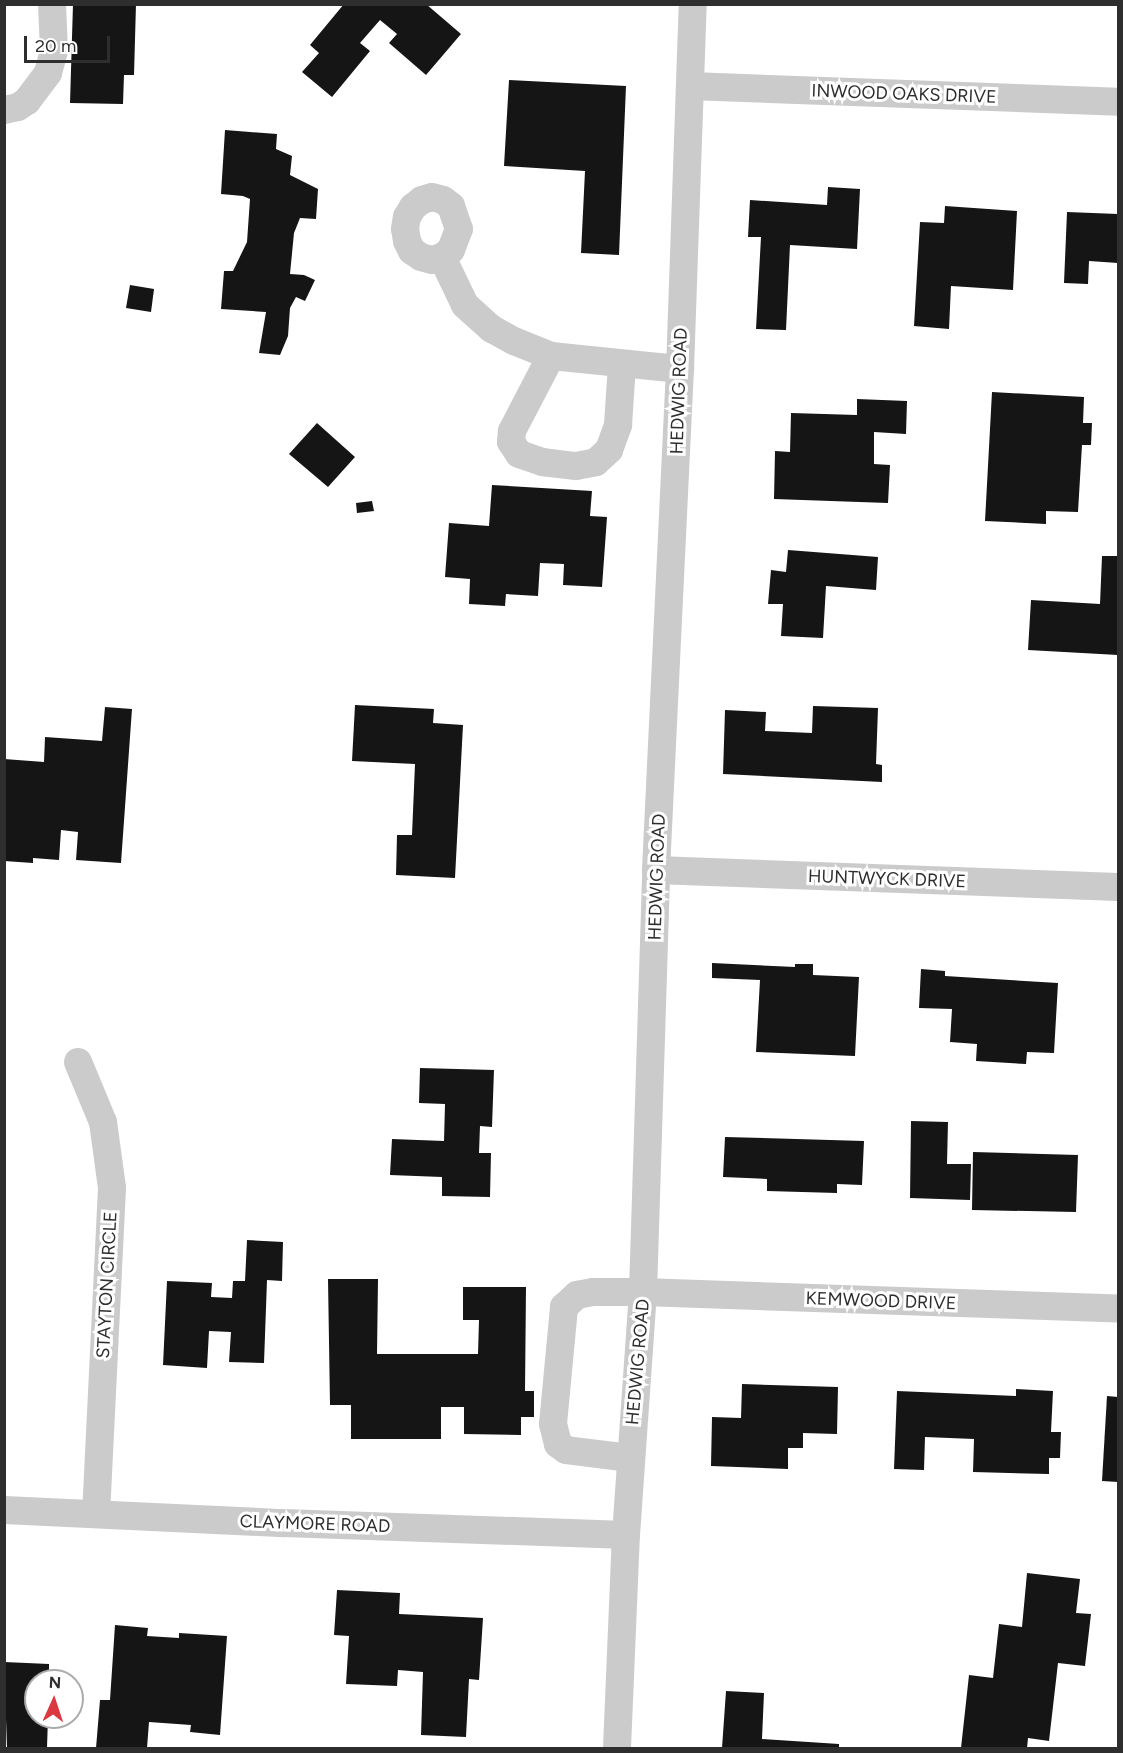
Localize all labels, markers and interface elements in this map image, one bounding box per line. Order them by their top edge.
scale bar [27,24,112,62]
text: 20 m [35,35,76,57]
street label: INWOOD OAKS DRIVE [811,80,997,108]
street label: HEDWIG ROAD [666,327,692,455]
street label: HEDWIG ROAD [644,813,670,941]
street label: HUNTWYCK DRIVE [808,865,966,893]
street label: STAYTON CIRCLE [92,1211,122,1359]
street label: KEMWOOD DRIVE [805,1288,957,1314]
street label: HEDWIG ROAD [622,1298,654,1426]
street label: CLAYMORE ROAD [239,1511,391,1537]
north arrow [24,1669,84,1729]
text: N [48,1673,62,1692]

